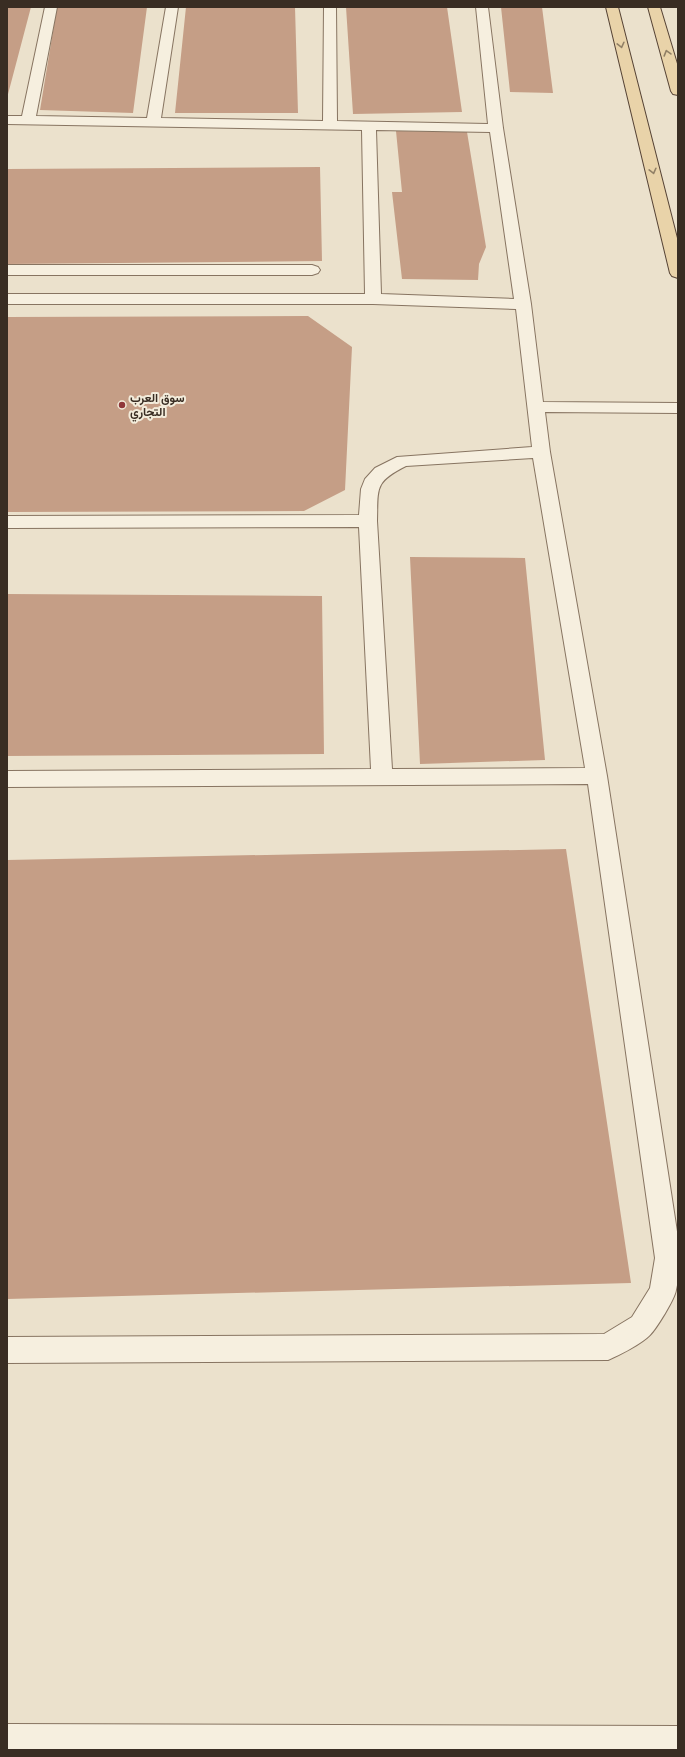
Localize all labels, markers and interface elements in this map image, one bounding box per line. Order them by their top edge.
one-way arrow [617,42,625,48]
one-way arrow [663,50,672,57]
one-way arrow [648,168,656,174]
place label: سوق العرب التجاري [130,390,185,422]
marker: سوق العرب التجاري [117,400,127,410]

